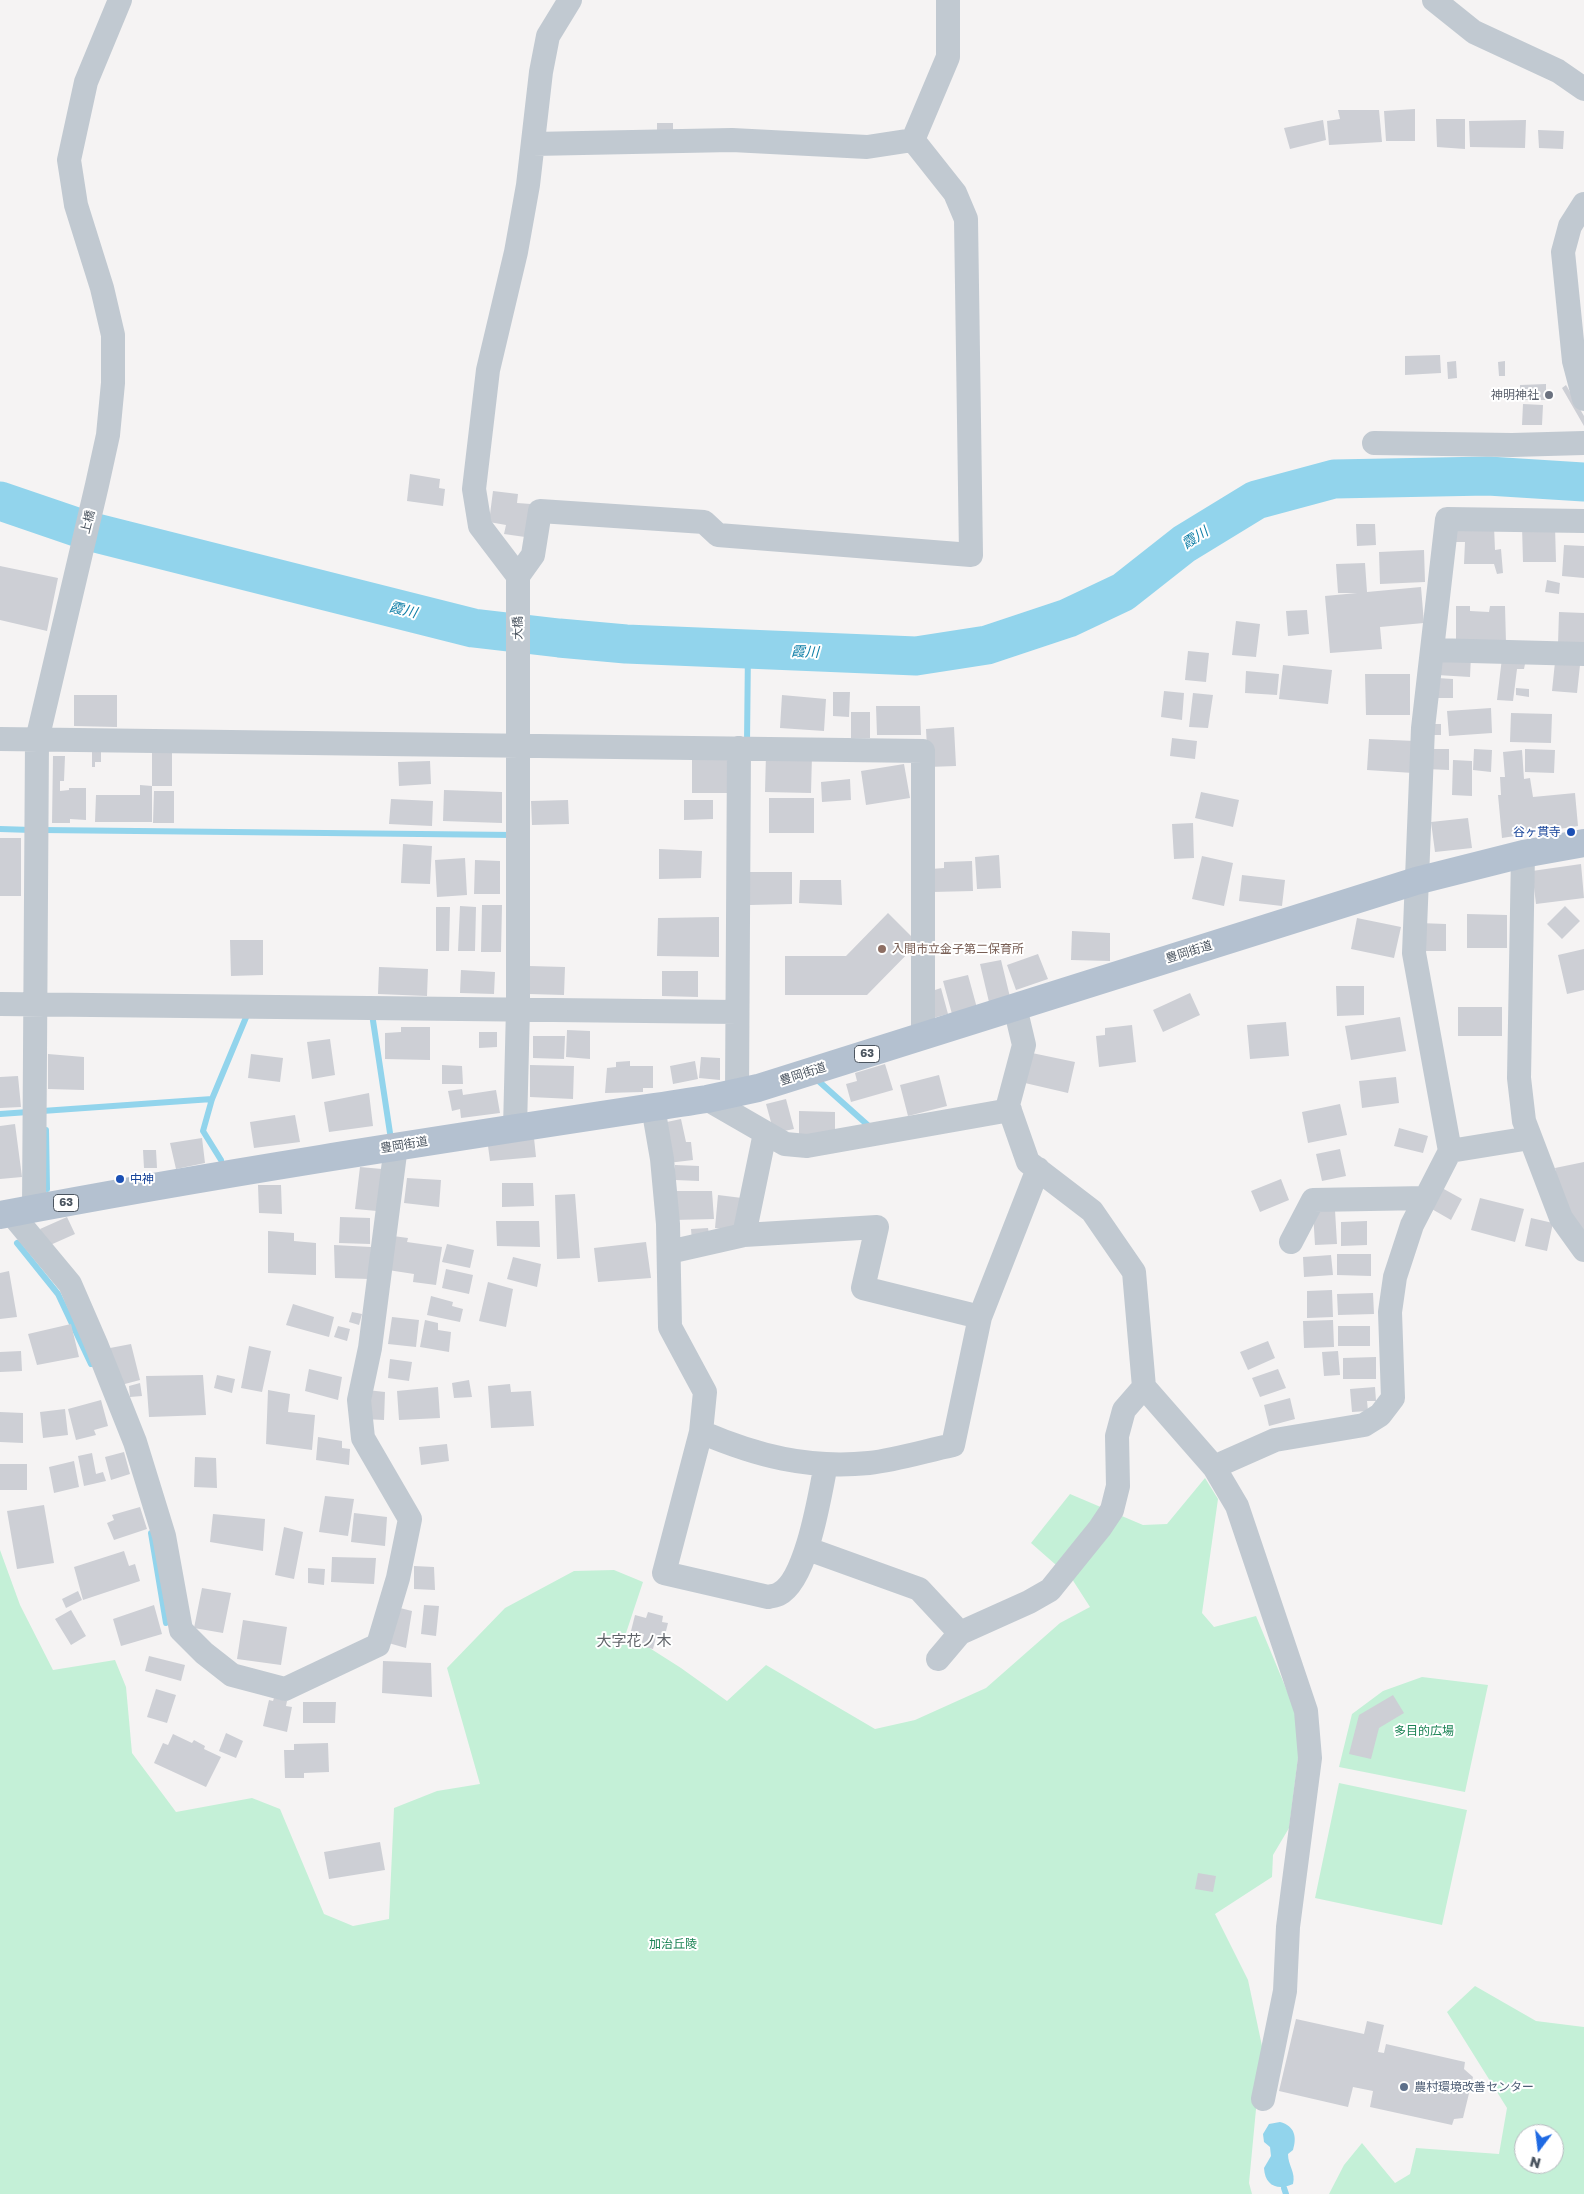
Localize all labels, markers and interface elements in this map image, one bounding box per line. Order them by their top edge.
place label: 神明神社 [1491,388,1539,402]
marker: 神明神社 [1543,389,1555,401]
street label: 上橋 [78,509,98,535]
water label: 霞川 [1179,523,1211,553]
water label: 霞川 [387,598,419,622]
street label: 大橋 [511,616,525,640]
water label: 霞川 [791,643,819,661]
place label: 谷ヶ貫寺 [1513,825,1561,839]
marker: 谷ヶ貫寺 [1565,826,1577,838]
street label: 豊岡街道 [1164,938,1214,966]
place label: 入間市立金子第二保育所 [892,942,1024,956]
marker: 入間市立金子第二保育所 [876,943,888,955]
road number: 63 [854,1046,880,1062]
street label: 豊岡街道 [778,1060,828,1088]
street label: 豊岡街道 [379,1134,429,1156]
place label: 中神 [130,1172,154,1186]
marker: 中神 [114,1173,126,1185]
road number: 63 [54,1194,78,1212]
district label: 大字花ノ木 [597,1632,671,1650]
park label: 多目的広場 [1394,1724,1454,1738]
park label: 加治丘陵 [649,1937,697,1951]
place label: 農村環境改善センター [1414,2080,1534,2094]
marker: 農村環境改善センター [1398,2081,1410,2093]
north arrow [1514,2124,1564,2174]
text: N [1528,2153,1543,2173]

